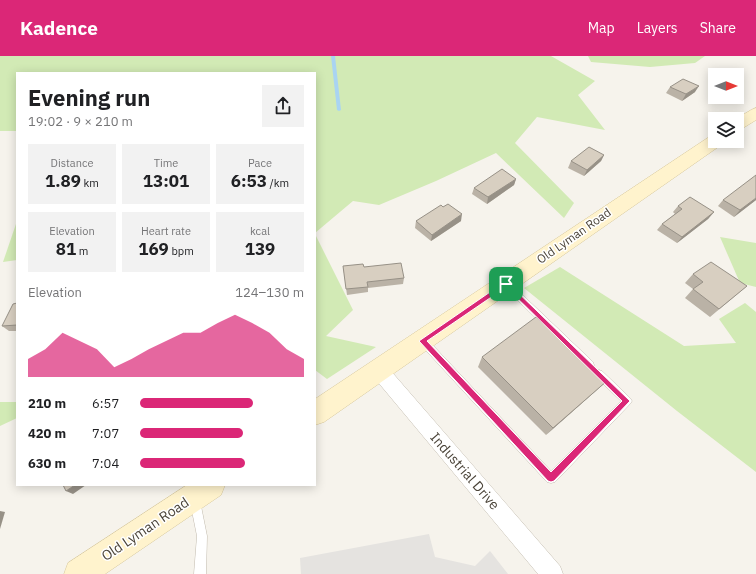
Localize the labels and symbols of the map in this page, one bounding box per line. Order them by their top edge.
north arrow [708,68,744,104]
street label: Old Lyman Road [534,204,614,267]
pin [489,267,523,301]
street label: Industrial Drive [426,428,504,514]
street label: Old Lyman Road [98,493,192,565]

